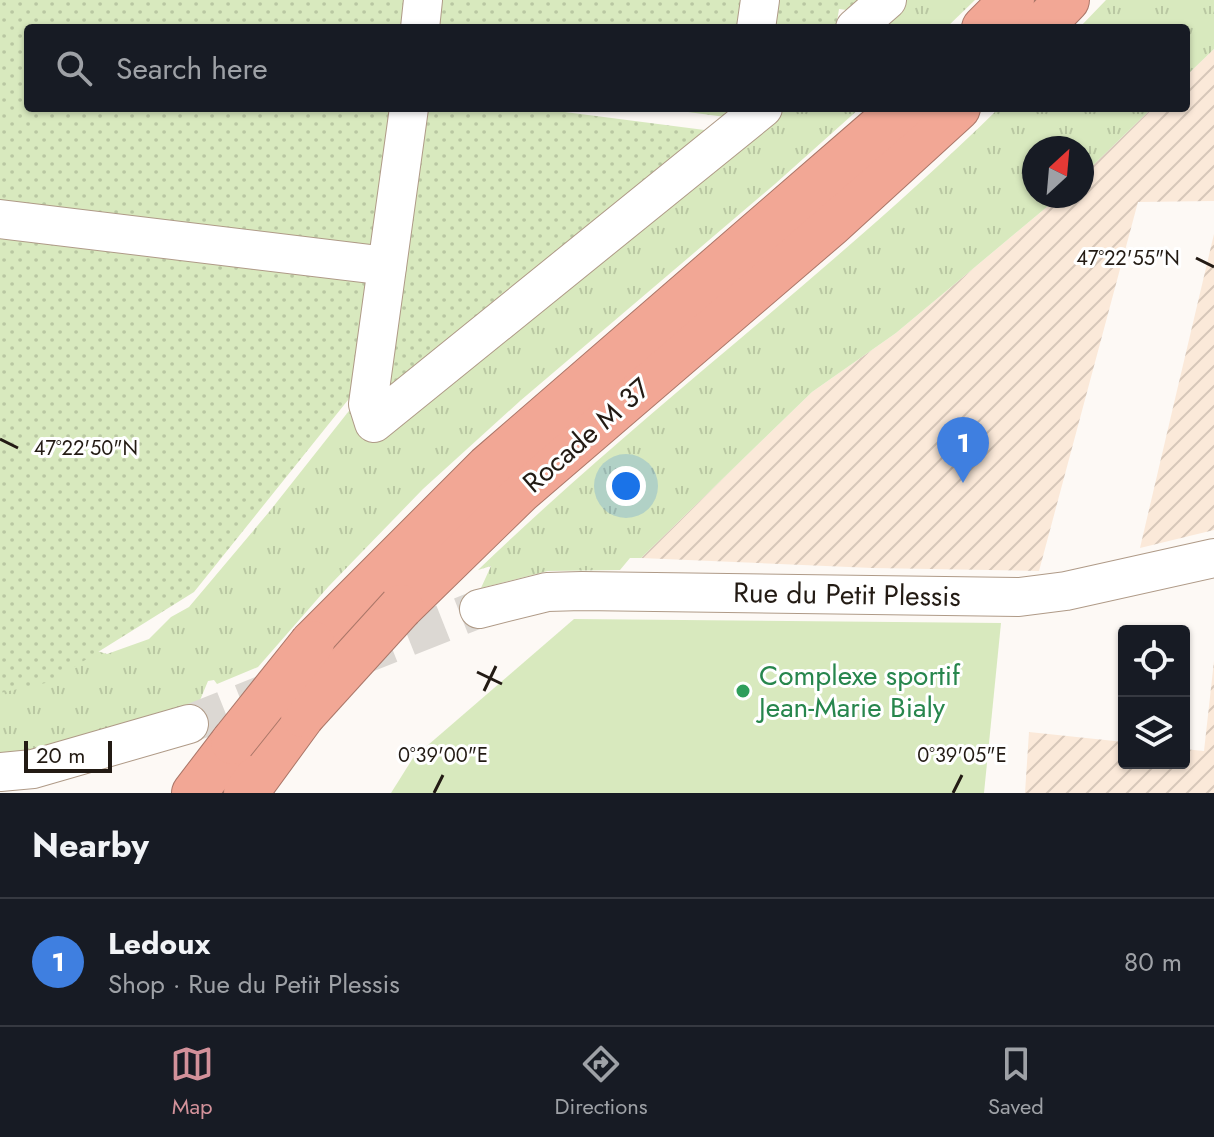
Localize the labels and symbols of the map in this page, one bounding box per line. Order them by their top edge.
north arrow [1022,136,1094,208]
text: 47°22'55"N [1076,244,1180,273]
street label: Rocade M 37 [514,368,659,502]
pin: 1 [937,417,989,483]
text: 47°22'50"N [34,434,138,463]
your location [606,466,646,506]
street label: Rue du Petit Plessis [733,572,961,617]
place label: Complexe sportif Jean-Marie Bialy [755,655,961,728]
marker: Complexe sportif Jean-Marie Bialy [734,682,752,700]
scale bar [24,737,112,773]
text: 0°39'00"E [398,741,488,770]
text: 0°39'05"E [917,741,1007,770]

